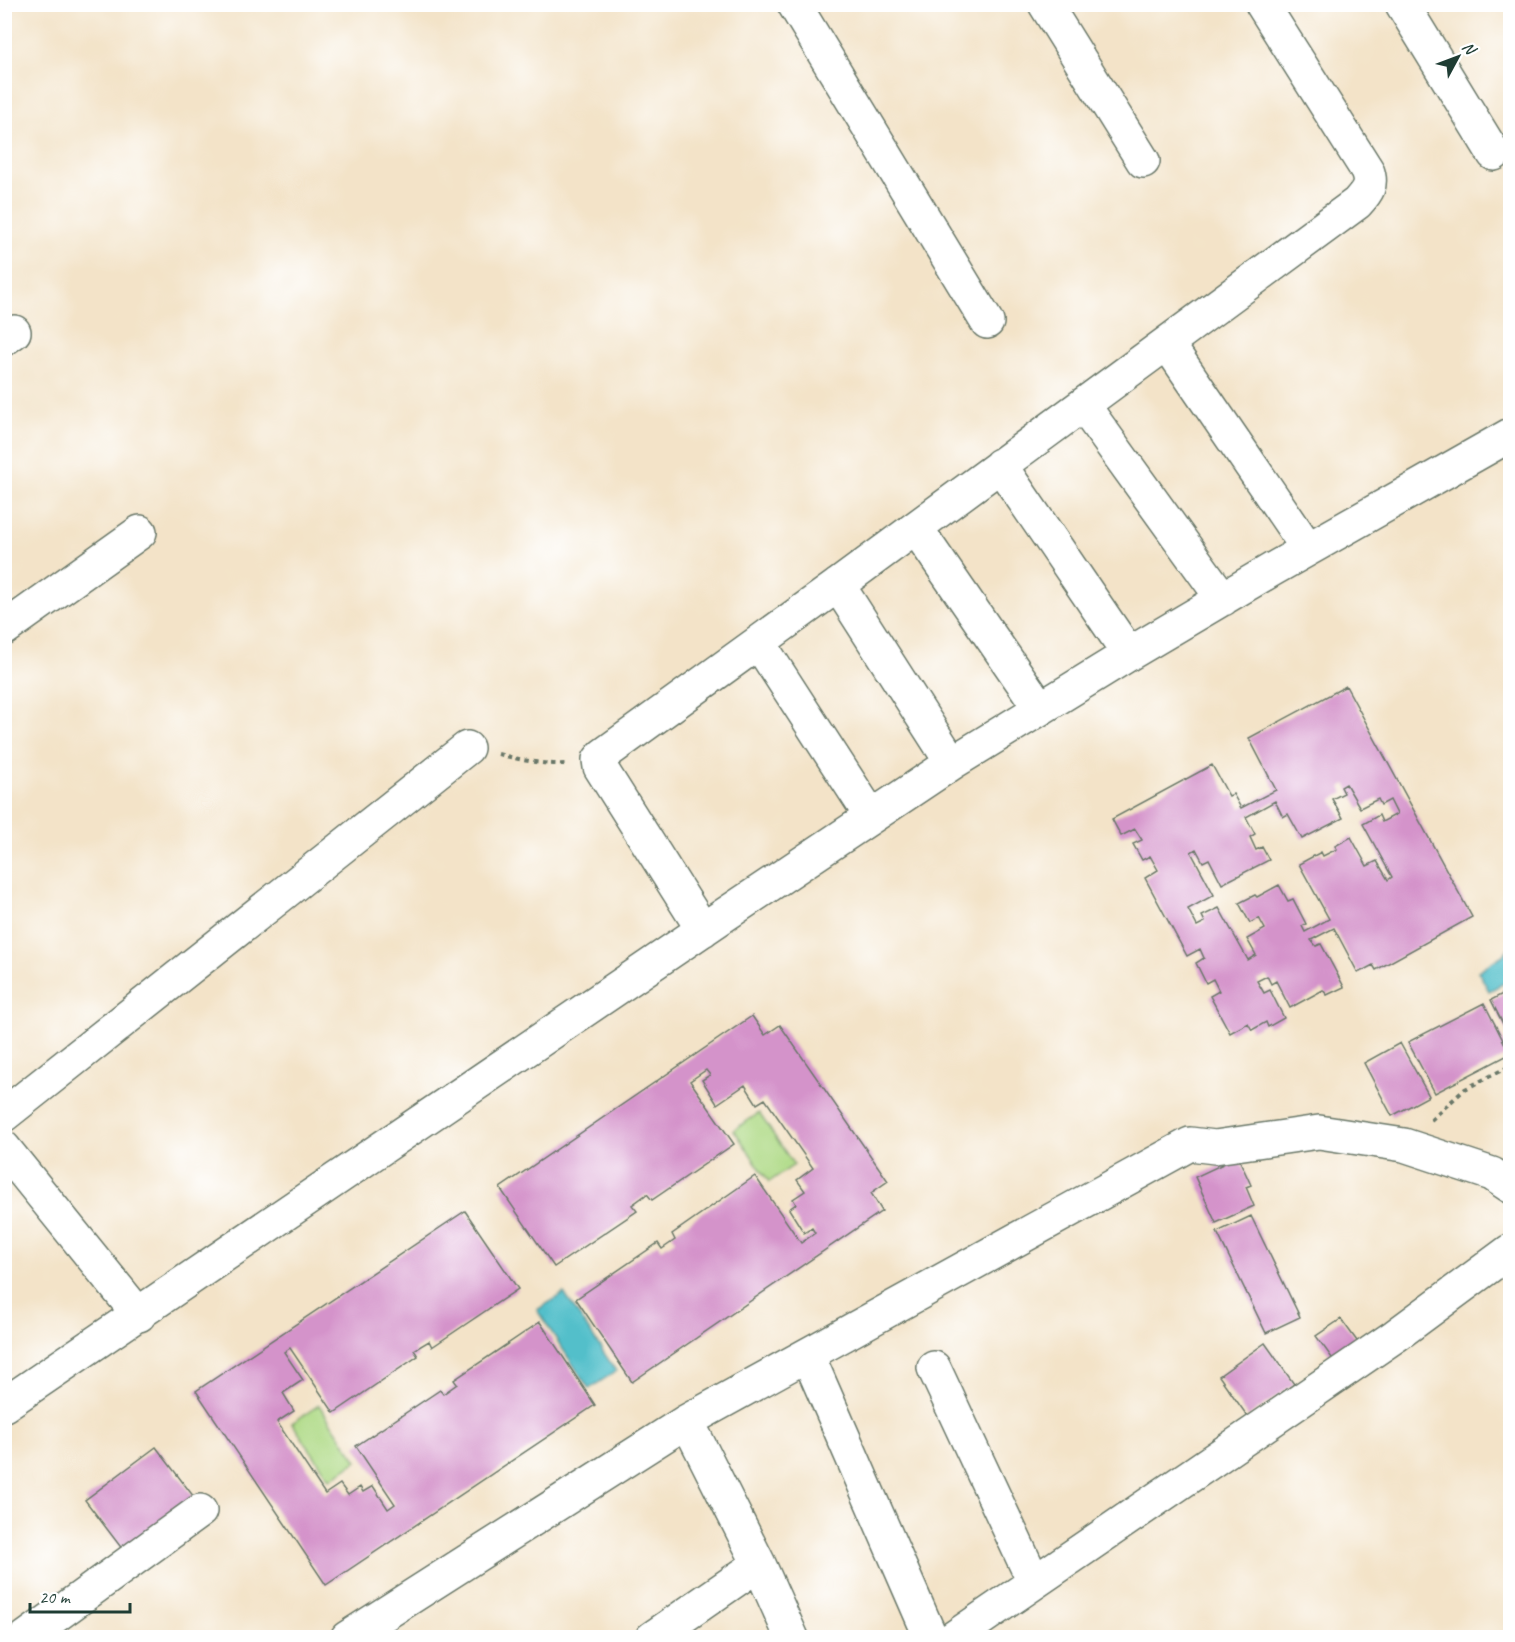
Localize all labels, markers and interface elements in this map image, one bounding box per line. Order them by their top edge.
north arrow [1428,27,1488,87]
text: N [1458,38,1481,60]
scale bar [30,1576,130,1614]
text: 20 m [39,1586,72,1608]

